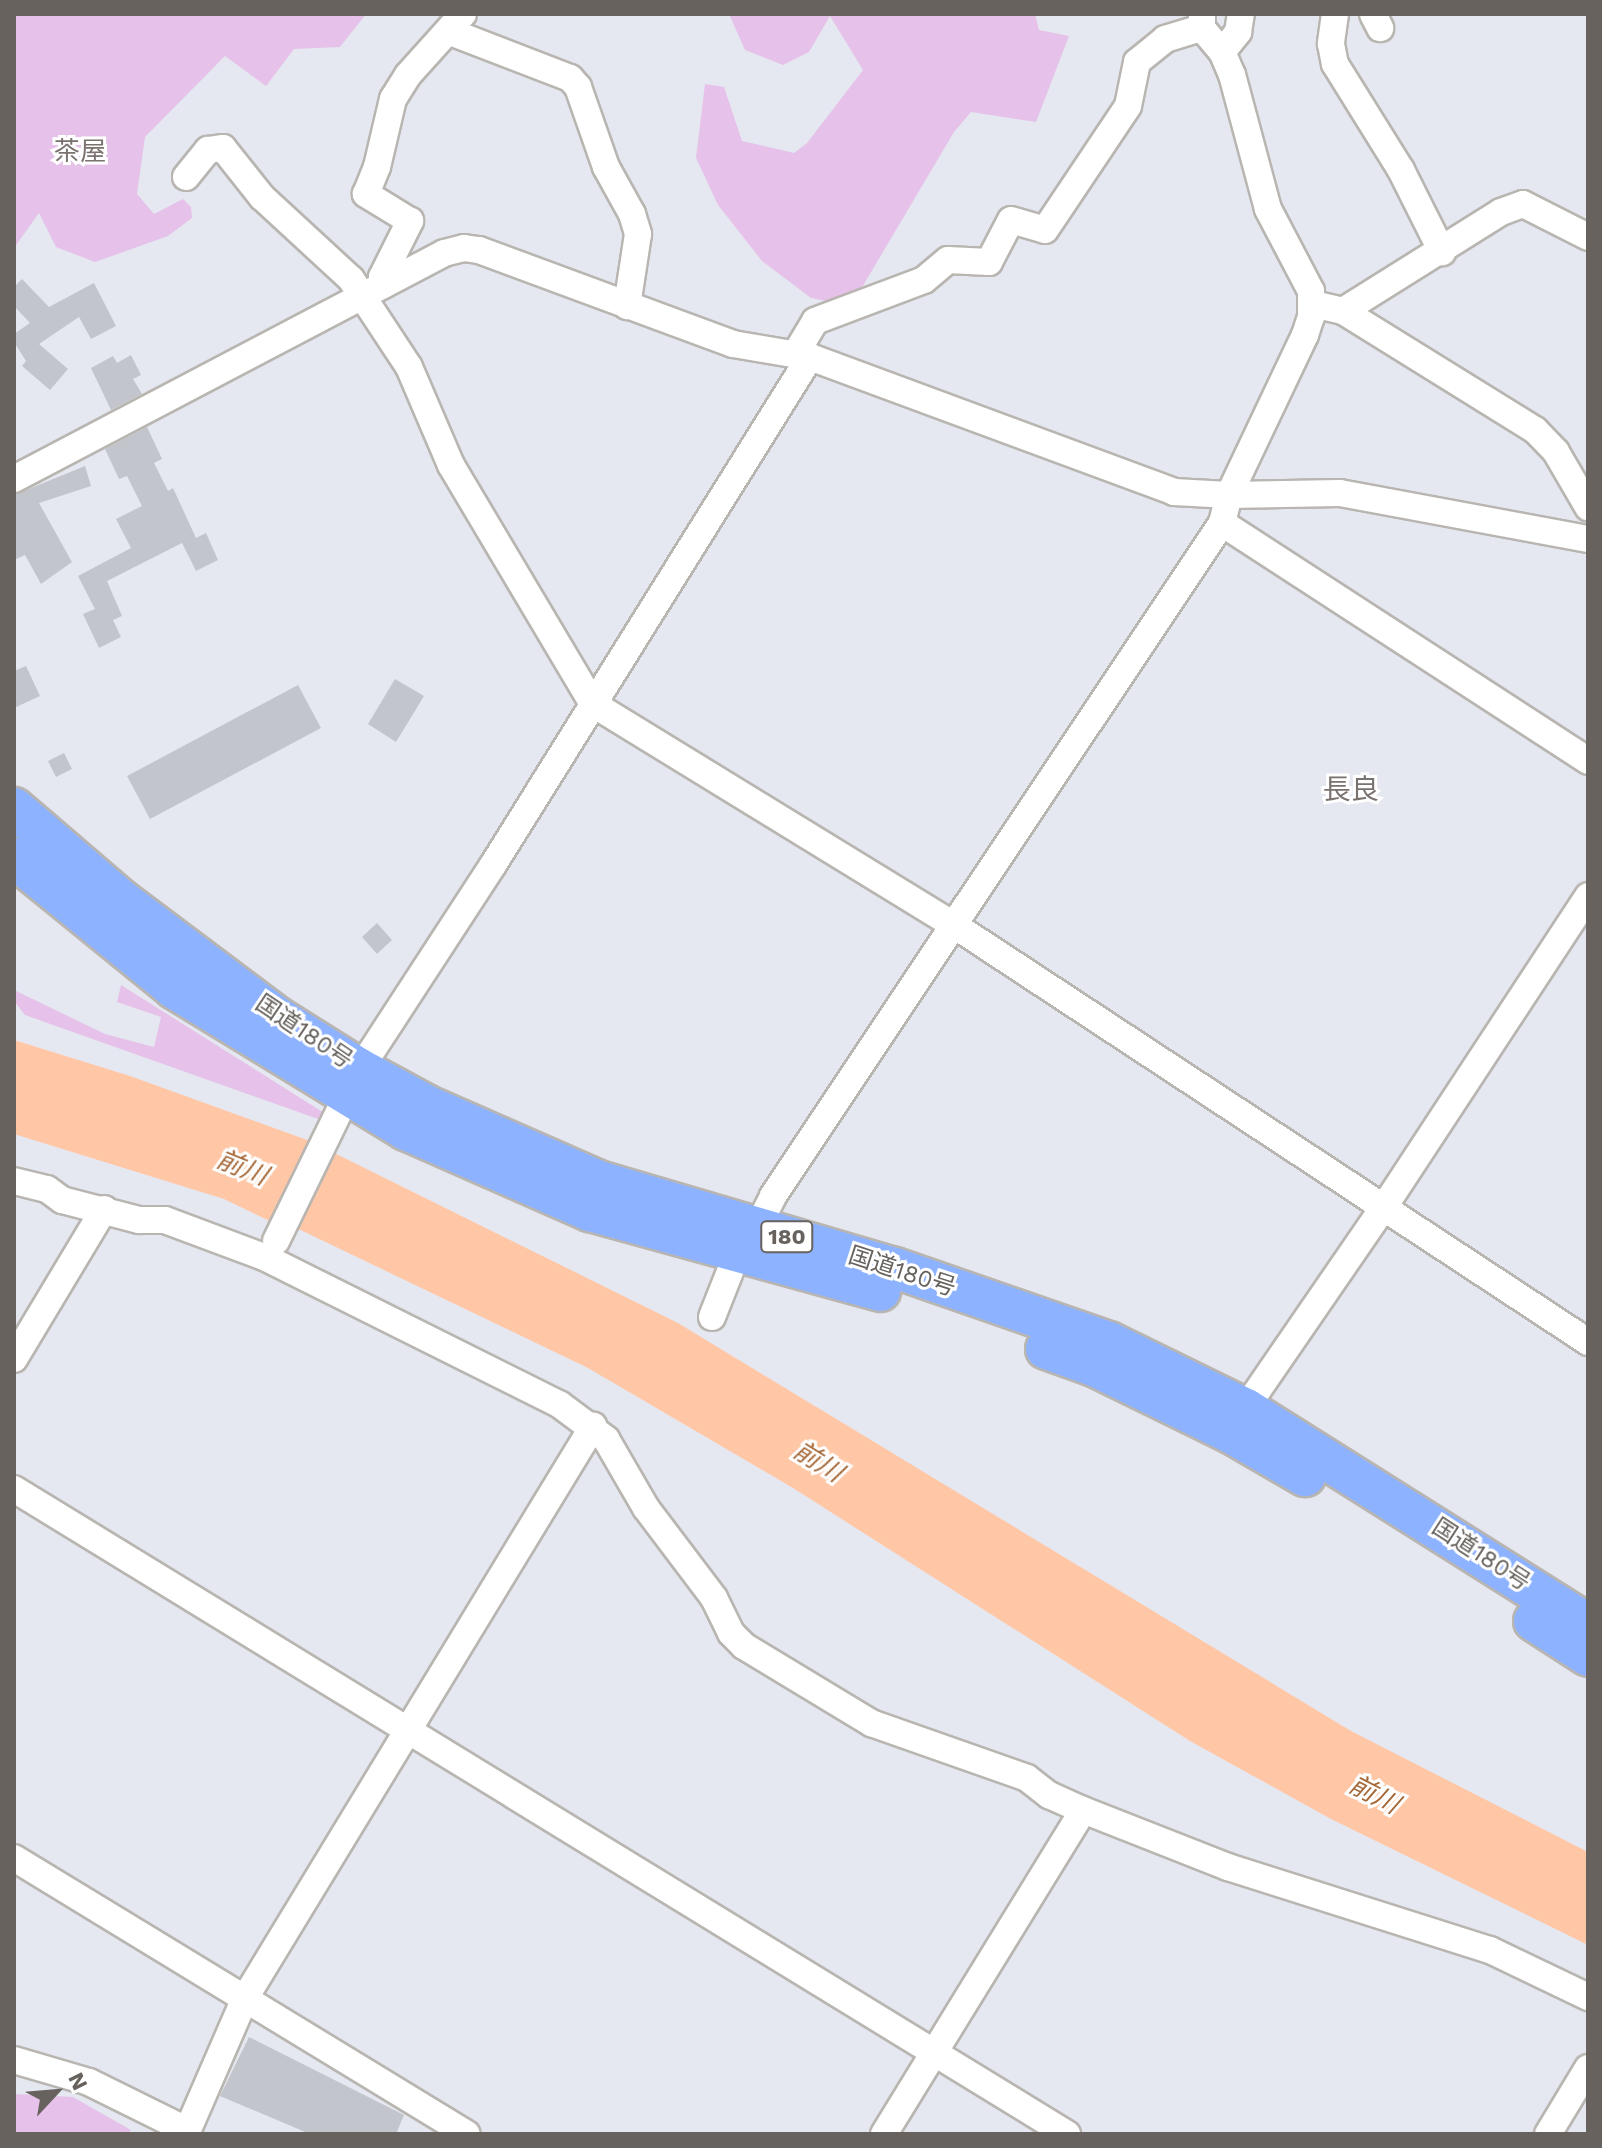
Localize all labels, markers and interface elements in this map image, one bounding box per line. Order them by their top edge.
district label: 茶屋 [54,136,106,168]
district label: 長良 [1323,773,1379,807]
street label: 国道180号 [250,989,358,1075]
water label: 前川 [212,1144,272,1192]
road number: 180 [759,1219,815,1255]
street label: 国道180号 [845,1241,959,1303]
water label: 前川 [788,1435,848,1489]
street label: 国道180号 [1427,1513,1535,1597]
water label: 前川 [1344,1769,1404,1821]
north arrow [16,2052,96,2132]
text: N [63,2068,93,2094]

